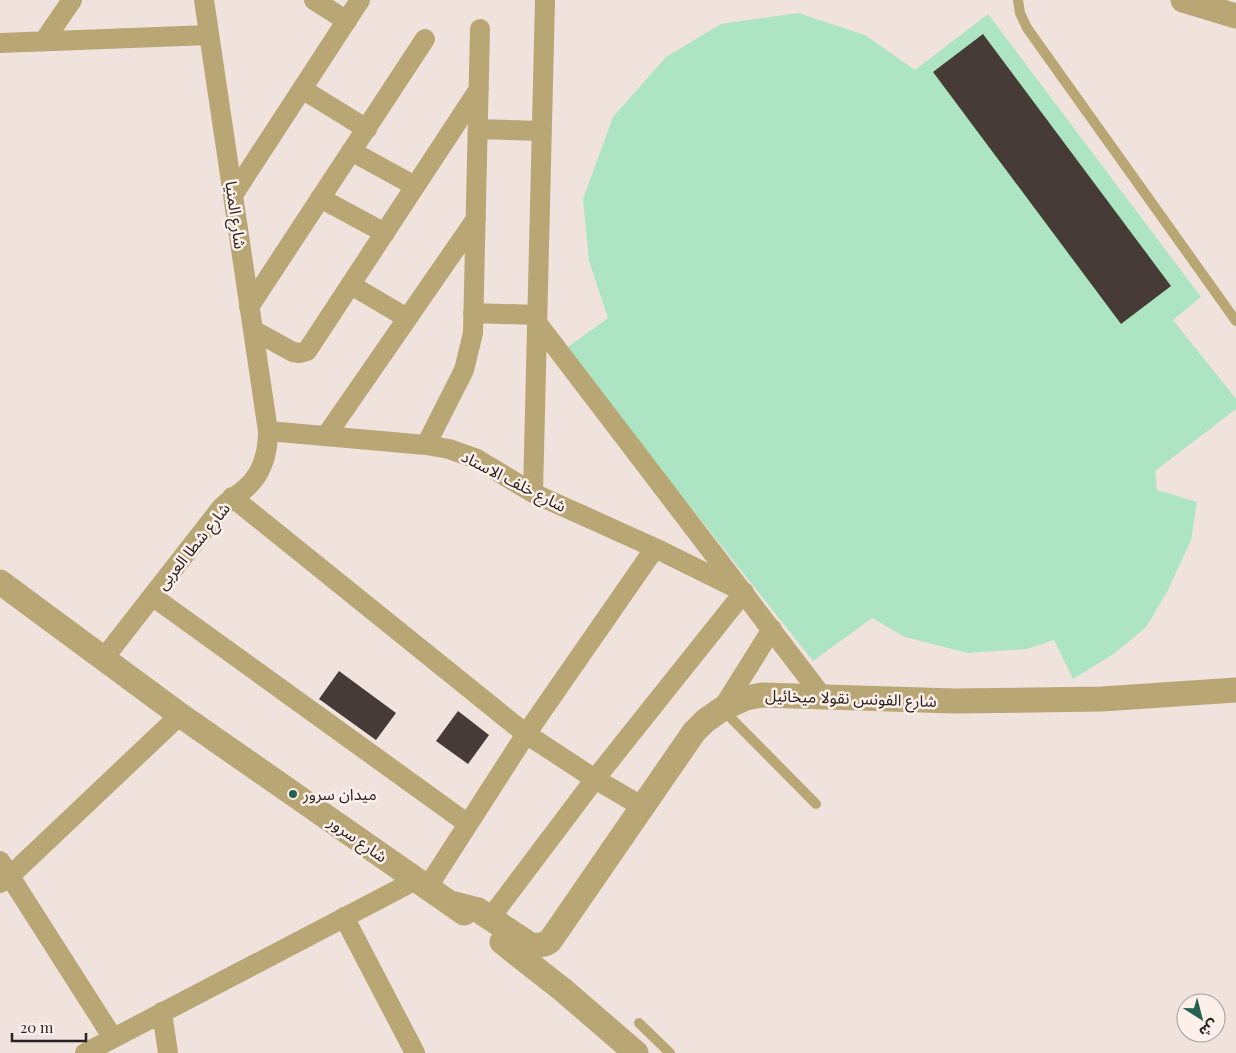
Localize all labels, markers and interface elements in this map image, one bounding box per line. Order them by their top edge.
street label: شارع المنيا [218,180,252,251]
street label: شارع خلف الاستاد [457,445,570,519]
street label: شارع شطا العربى [151,498,236,595]
street label: شارع الفونس نقولا ميخائيل [765,684,937,714]
place label: ميدان سرور [302,783,377,804]
marker: ميدان سرور [287,788,299,800]
street label: شارع سرور [322,810,392,869]
north arrow [1176,993,1226,1043]
scale bar [12,1010,86,1042]
text: ش [1196,1016,1222,1042]
text: 20 m [20,1017,54,1037]

